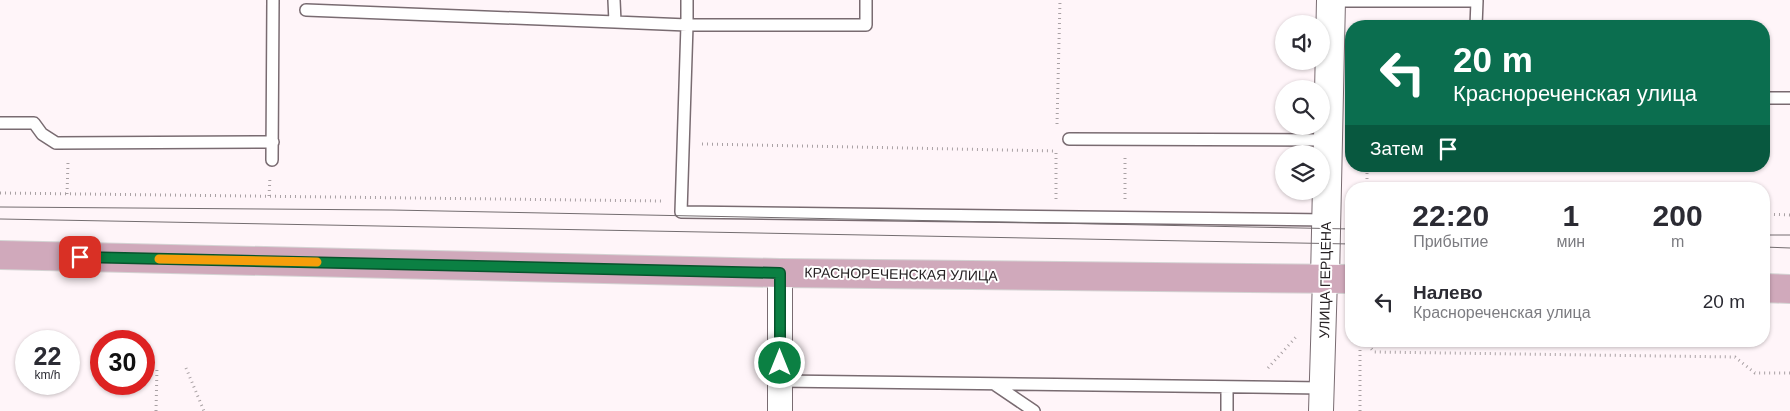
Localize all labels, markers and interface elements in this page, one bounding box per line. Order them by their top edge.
map controls [1275,15,1330,200]
button: sound [1275,15,1330,70]
icon: left [1370,40,1435,105]
text: 20 m [1453,40,1533,79]
button: search [1275,80,1330,135]
text: Краснореченская улица [1453,81,1697,106]
icon: arrive [1434,135,1462,163]
text: Затем [1370,138,1424,159]
button: layers [1275,145,1330,200]
text: 22:20 [1412,199,1489,232]
text: 1 [1562,199,1579,232]
text: 200 [1653,199,1703,232]
street label: УЛИЦА ГЕРЦЕНА [1316,221,1334,338]
text: Прибытие [1413,233,1488,250]
text: мин [1556,233,1585,250]
text: m [1671,233,1684,250]
pin [59,236,101,278]
icon: arrive [66,243,94,271]
street label: КРАСНОРЕЧЕНСКАЯ УЛИЦА [804,264,998,284]
text: Налево [1413,282,1483,303]
icon: left [1370,288,1398,316]
text: 20 m [1703,291,1745,312]
text: Краснореченская улица [1413,304,1591,321]
speed limit sign: 30 [90,330,155,395]
position arrow [753,336,805,388]
text: 22 [34,342,61,370]
text: km/h [34,368,61,382]

